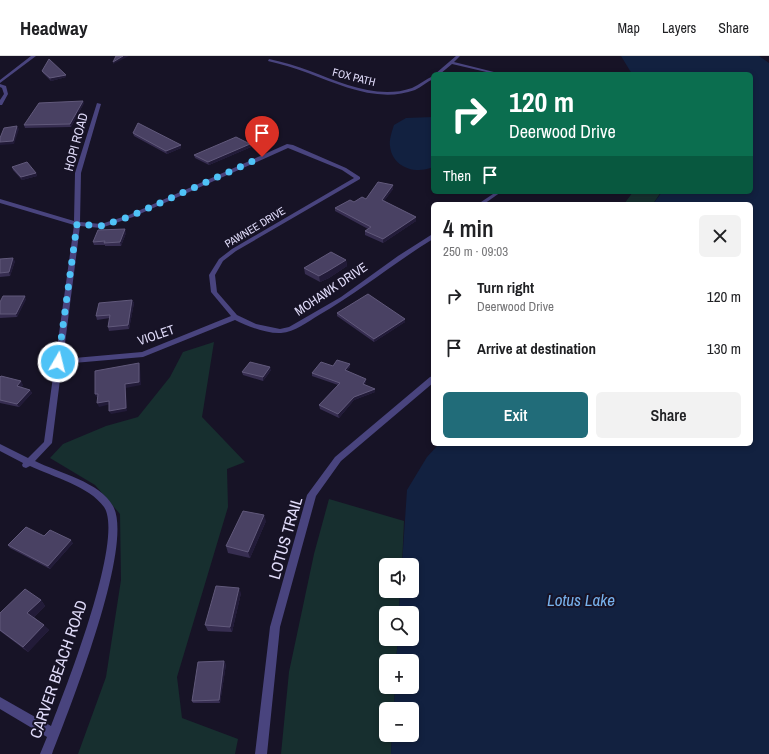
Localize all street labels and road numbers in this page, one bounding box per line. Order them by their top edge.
street label: FOX PATH [331,65,377,89]
street label: HOPI ROAD [60,111,92,173]
street label: PAWNEE DRIVE [222,203,288,251]
street label: MOHAWK DRIVE [291,258,371,320]
street label: VIOLET [135,321,177,349]
street label: LOTUS TRAIL [263,494,307,582]
street label: CARVER BEACH ROAD [24,597,92,741]

